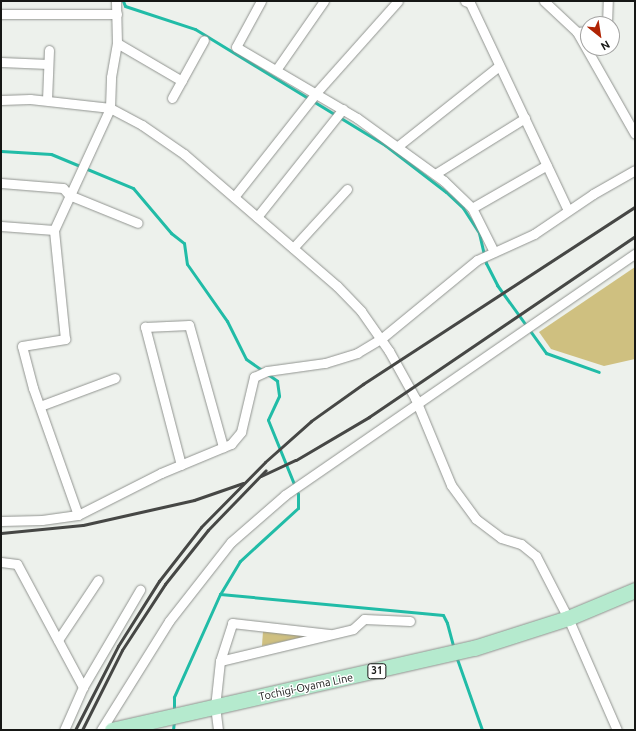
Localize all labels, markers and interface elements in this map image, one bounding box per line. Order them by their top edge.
north arrow [580,16,620,56]
text: N [599,38,612,53]
road number: 31 [367,663,387,679]
street label: Tochigi-Oyama Line [258,671,354,703]

